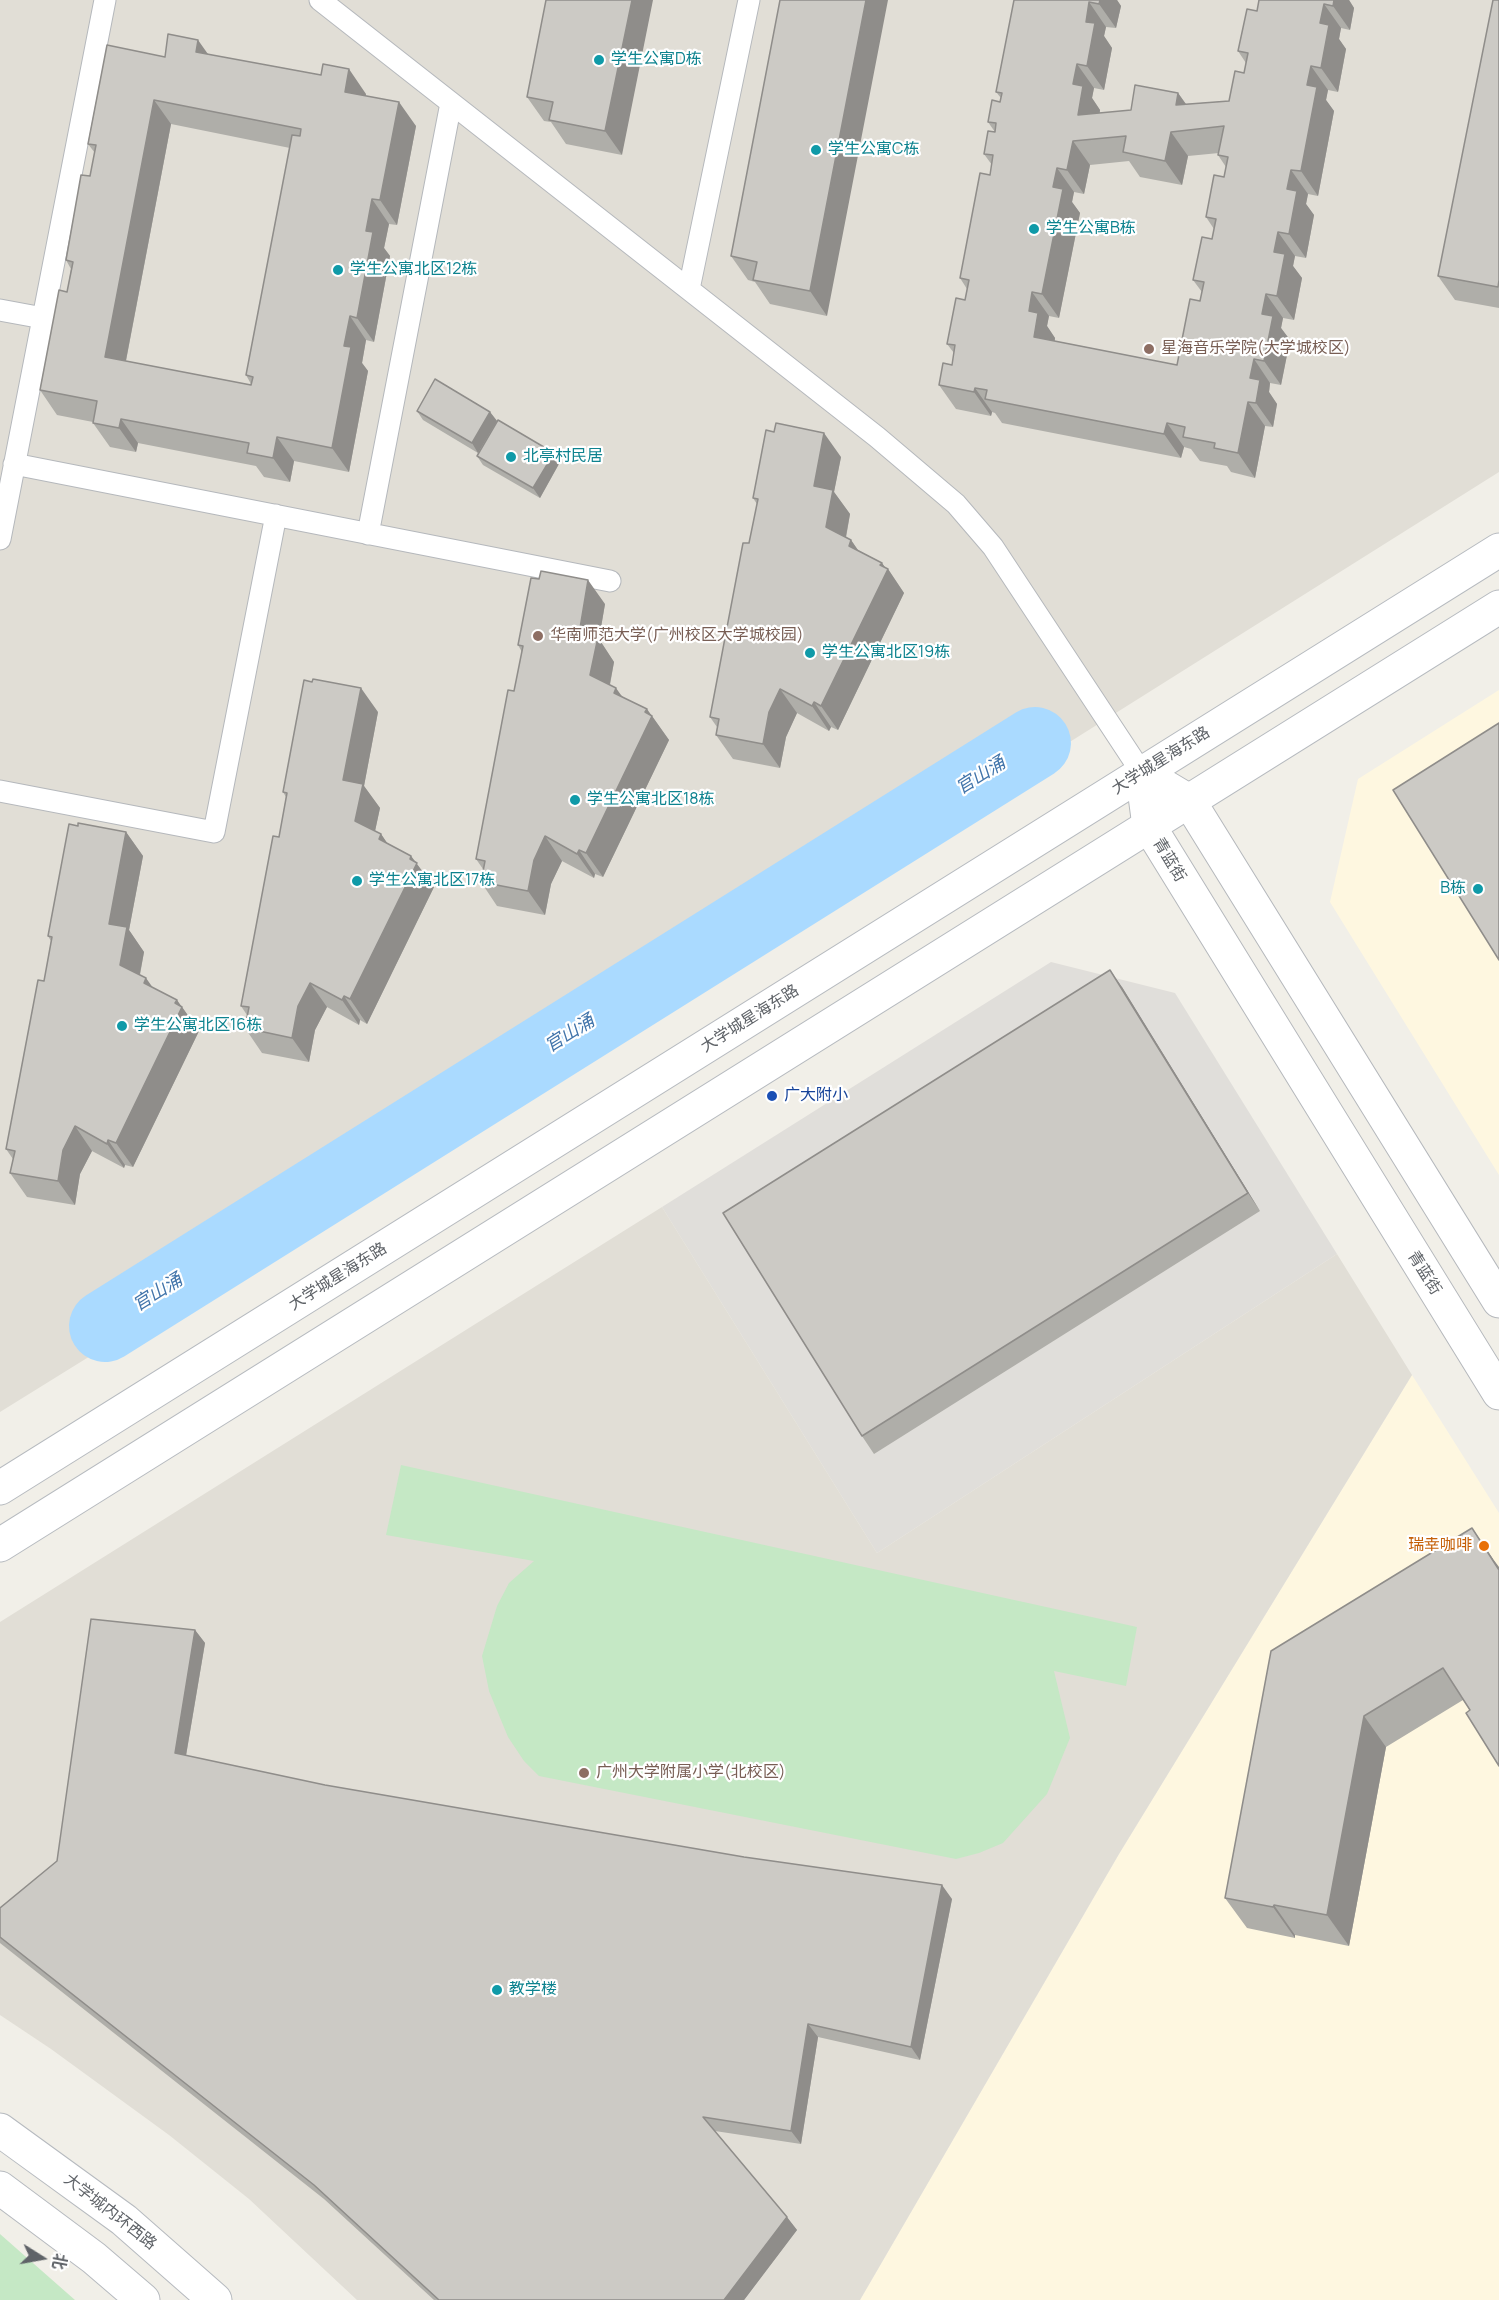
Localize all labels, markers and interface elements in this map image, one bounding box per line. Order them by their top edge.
place label: 学生公寓D栋 [611,50,702,70]
marker: 学生公寓D栋 [592,53,606,67]
place label: 学生公寓C栋 [828,140,919,160]
marker: 学生公寓C栋 [809,143,823,157]
place label: 学生公寓B栋 [1046,219,1136,239]
marker: 学生公寓B栋 [1027,222,1041,236]
place label: 学生公寓北区12栋 [350,260,477,280]
marker: 学生公寓北区12栋 [331,263,345,277]
place label: 星海音乐学院(大学城校区) [1161,339,1351,359]
marker: 星海音乐学院(大学城校区) [1142,342,1156,356]
place label: 北亭村民居 [523,447,603,467]
marker: 北亭村民居 [504,450,518,464]
place label: 华南师范大学(广州校区大学城校园) [550,626,804,646]
marker: 华南师范大学(广州校区大学城校园) [531,629,545,643]
place label: 学生公寓北区19栋 [822,643,950,663]
marker: 学生公寓北区19栋 [803,646,817,660]
street label: 大学城星海东路 [1108,723,1214,799]
water label: 官山涌 [952,753,1010,799]
place label: 学生公寓北区18栋 [587,790,715,810]
marker: 学生公寓北区18栋 [568,793,582,807]
street label: 青蓝街 [1148,834,1190,886]
place label: 学生公寓北区17栋 [369,871,495,891]
marker: 学生公寓北区17栋 [350,874,364,888]
place label: B栋 [1440,879,1466,899]
marker: B栋 [1471,882,1485,896]
street label: 大学城星海东路 [697,981,803,1057]
water label: 官山涌 [541,1011,599,1057]
place label: 学生公寓北区16栋 [134,1016,262,1036]
marker: 学生公寓北区16栋 [115,1019,129,1033]
place label: 广大附小 [784,1086,848,1106]
marker: 广大附小 [765,1089,779,1103]
street label: 大学城星海东路 [285,1239,391,1315]
street label: 青蓝街 [1403,1248,1445,1298]
water label: 官山涌 [129,1270,187,1316]
place label: 瑞幸咖啡 [1408,1536,1472,1556]
marker: 瑞幸咖啡 [1477,1539,1491,1553]
place label: 广州大学附属小学(北校区) [596,1763,786,1783]
marker: 广州大学附属小学(北校区) [577,1766,591,1780]
place label: 教学楼 [509,1980,557,2000]
marker: 教学楼 [490,1983,504,1997]
street label: 大学城内环西路 [60,2170,160,2254]
north arrow [12,2228,72,2288]
text: 北 [47,2251,72,2271]

